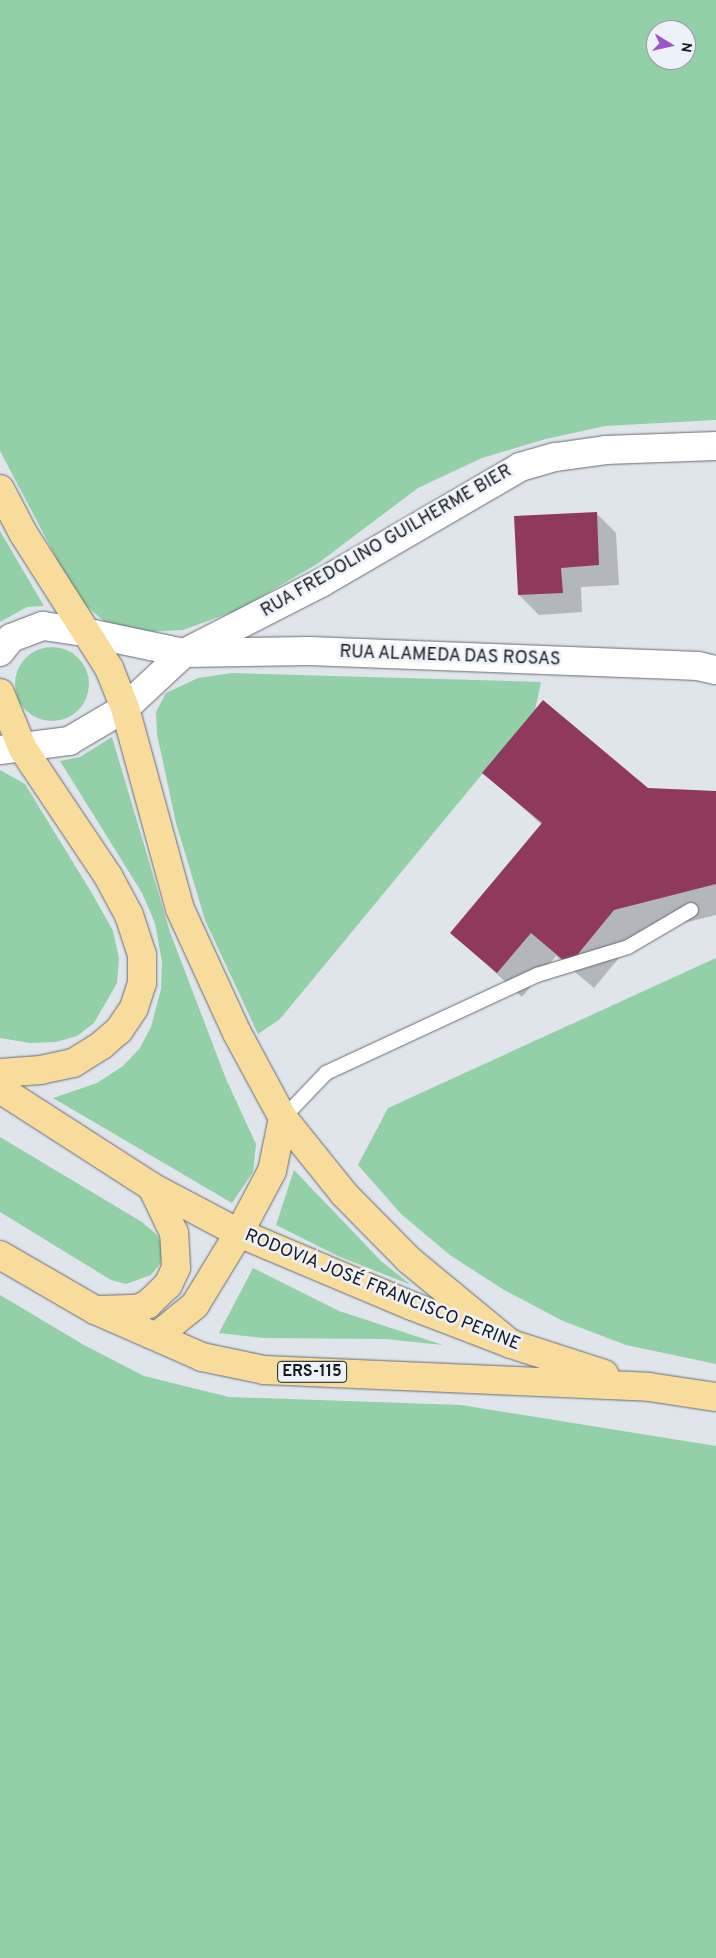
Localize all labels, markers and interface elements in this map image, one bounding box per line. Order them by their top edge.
north arrow [646,20,696,70]
text: N [676,41,695,54]
street label: RUA FREDOLINO GUILHERME BIER [257,461,517,623]
street label: RUA ALAMEDA DAS ROSAS [338,642,562,672]
street label: RODOVIA JOSÉ FRANCISCO PERINE [241,1226,523,1356]
road number: ERS-115 [277,1358,347,1385]

